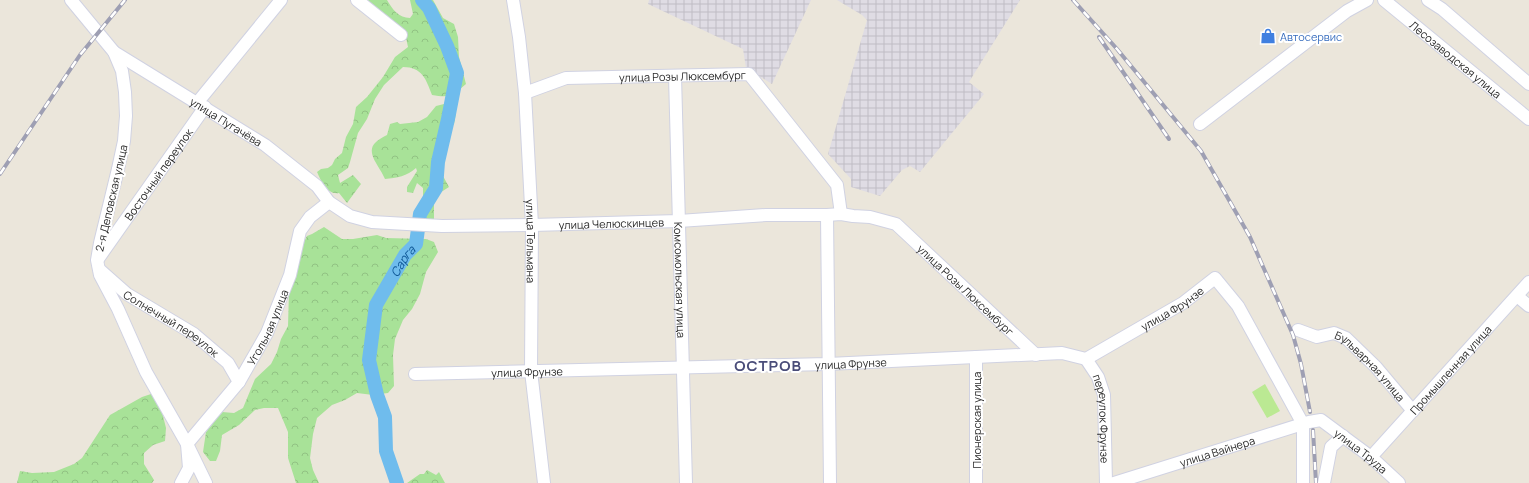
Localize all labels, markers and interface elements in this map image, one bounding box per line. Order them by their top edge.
street label: Лесозаводская улица [1407,17,1505,101]
shop icon: Автосервис [1259,27,1277,45]
place label: Автосервис [1280,29,1342,44]
street label: улица Розы Люксембург [619,67,746,84]
street label: улица Пугачёва [187,93,265,149]
street label: Восточный переулок [120,125,196,223]
street label: 2-я Деповская улица [91,143,131,253]
street label: улица Тельмана [523,199,540,283]
street label: улица Челюскинцев [558,214,664,232]
street label: Комсомольская улица [671,222,690,338]
water label: Сарга [386,240,420,280]
street label: улица Розы Люксембург [915,241,1017,338]
street label: улица Фрунзе [1138,282,1207,334]
street label: Солнечный переулок [121,286,223,360]
street label: Угольная улица [243,287,291,368]
street label: Промышленная улица [1406,322,1494,417]
street label: Бульварная улица [1333,327,1409,404]
street label: улица Фрунзе [815,354,888,372]
district label: ОСТРОВ [734,355,802,376]
street label: улица Фрунзе [491,363,564,380]
street label: Пионерская улица [969,372,984,468]
street label: переулок Фрунзе [1090,372,1113,464]
street label: улица Труда [1331,425,1391,476]
street label: улица Вайнера [1178,432,1257,470]

